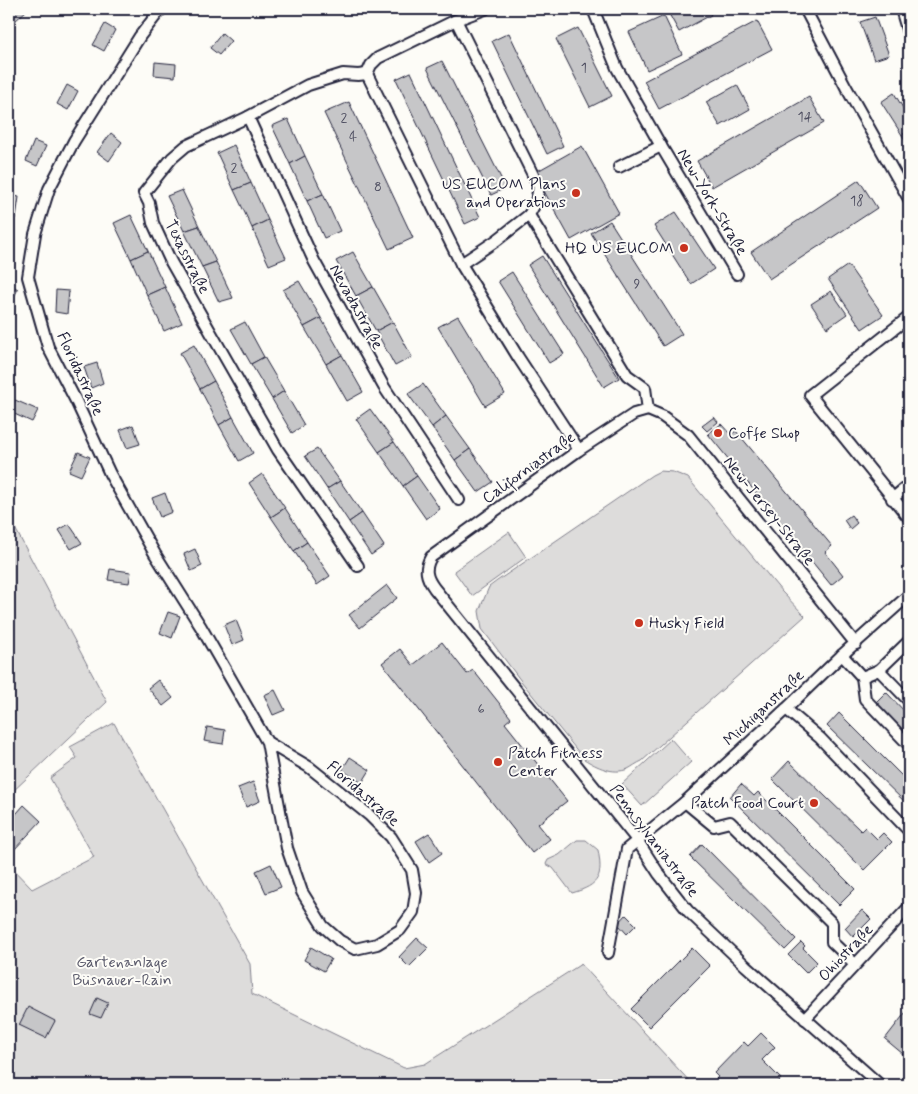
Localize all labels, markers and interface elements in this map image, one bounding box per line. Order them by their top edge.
house number: 1 [581,59,587,77]
house number: 14 [798,108,813,126]
house number: 2 [341,109,348,127]
house number: 4 [349,128,357,146]
street label: New-York-Straße [672,145,752,259]
house number: 2 [231,159,238,177]
place label: US EUCOM Plans and Operations [442,174,566,213]
house number: 8 [374,178,382,196]
marker: US EUCOM Plans and Operations [570,187,582,199]
house number: 18 [850,192,864,210]
street label: Texasstraße [159,216,215,298]
place label: HQ US EUCOM [565,238,674,259]
marker: HQ US EUCOM [678,242,690,254]
street label: Nevadastraße [324,261,388,353]
house number: 9 [634,275,641,293]
street label: Floridastraße [51,329,109,419]
place label: Coffe Shop [728,423,800,444]
street label: Californiastraße [478,427,581,511]
marker: Coffe Shop [712,427,724,439]
street label: New-Jersey-Straße [718,452,820,570]
place label: Husky Field [649,613,724,634]
marker: Husky Field [633,617,645,629]
street label: Michiganstraße [719,665,809,751]
house number: 6 [477,700,485,718]
place label: Patch Fitness Center [508,743,603,782]
marker: Patch Fitness Center [492,756,504,768]
street label: Floridastraße [322,757,404,832]
street label: Pennsylvaniastraße [605,780,703,902]
place label: Patch Food Court [691,793,804,814]
marker: Patch Food Court [808,797,820,809]
street label: Ohiostraße [814,920,878,986]
park label: Gartenanlage Büsnauer-Rain [72,952,172,991]

